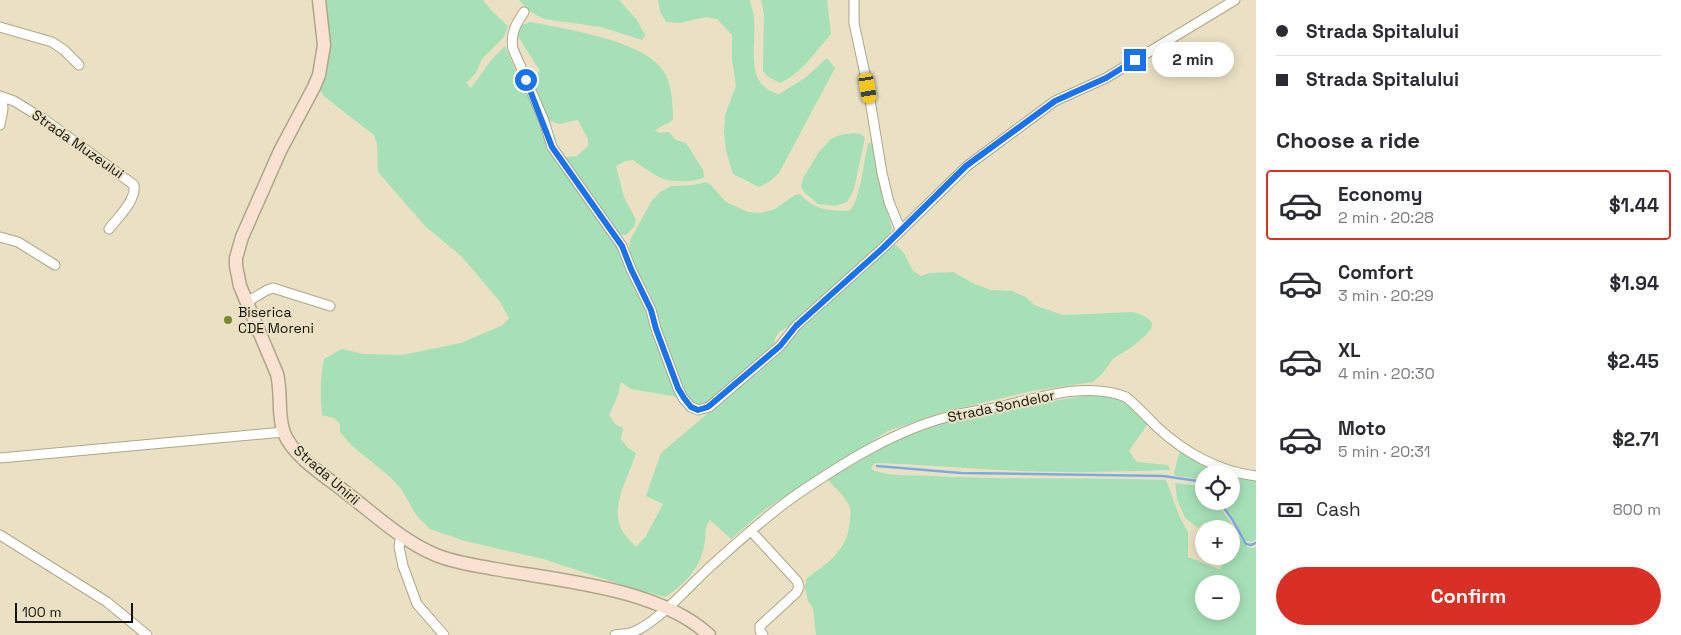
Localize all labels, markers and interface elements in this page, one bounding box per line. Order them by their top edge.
text: Strada Spitalului [1306,19,1459,44]
callout: 2 min [1152,42,1235,78]
route end [1124,49,1146,71]
text: 2 min [1172,49,1214,70]
text: Strada Spitalului [1306,67,1459,92]
route start [515,69,537,91]
car [858,72,877,104]
street label: Strada Muzeului [28,105,128,183]
text: Choose a ride [1276,126,1420,154]
text: Economy [1338,182,1422,207]
icon: car [1278,183,1323,228]
text: $1.44 [1609,193,1659,218]
text: 2 min · 20:28 [1338,207,1434,228]
text: Comfort [1338,260,1414,285]
icon: car [1278,261,1323,306]
text: $1.94 [1609,271,1659,296]
text: 3 min · 20:29 [1338,285,1434,306]
place label: Biserica CDE Moreni [238,303,314,337]
marker: Biserica CDE Moreni [222,314,234,326]
text: XL [1338,338,1361,363]
icon: car [1278,339,1323,384]
text: $2.45 [1607,349,1659,374]
text: 4 min · 20:30 [1338,363,1435,384]
street label: Strada Sondelor [946,386,1056,426]
text: Moto [1338,416,1386,441]
icon: car [1278,417,1323,462]
text: $2.71 [1612,427,1659,452]
street label: Strada Unirii [290,441,364,509]
text: 5 min · 20:31 [1338,441,1430,462]
map controls [1195,465,1240,620]
button: locate [1195,465,1240,510]
icon: cash [1276,496,1304,524]
text: Cash [1316,497,1361,522]
text: 800 m [1613,499,1661,520]
button: + [1195,520,1240,565]
button: Confirm [1276,567,1661,625]
button: − [1195,575,1240,620]
scale bar [15,600,132,623]
text: 100 m [22,603,61,621]

